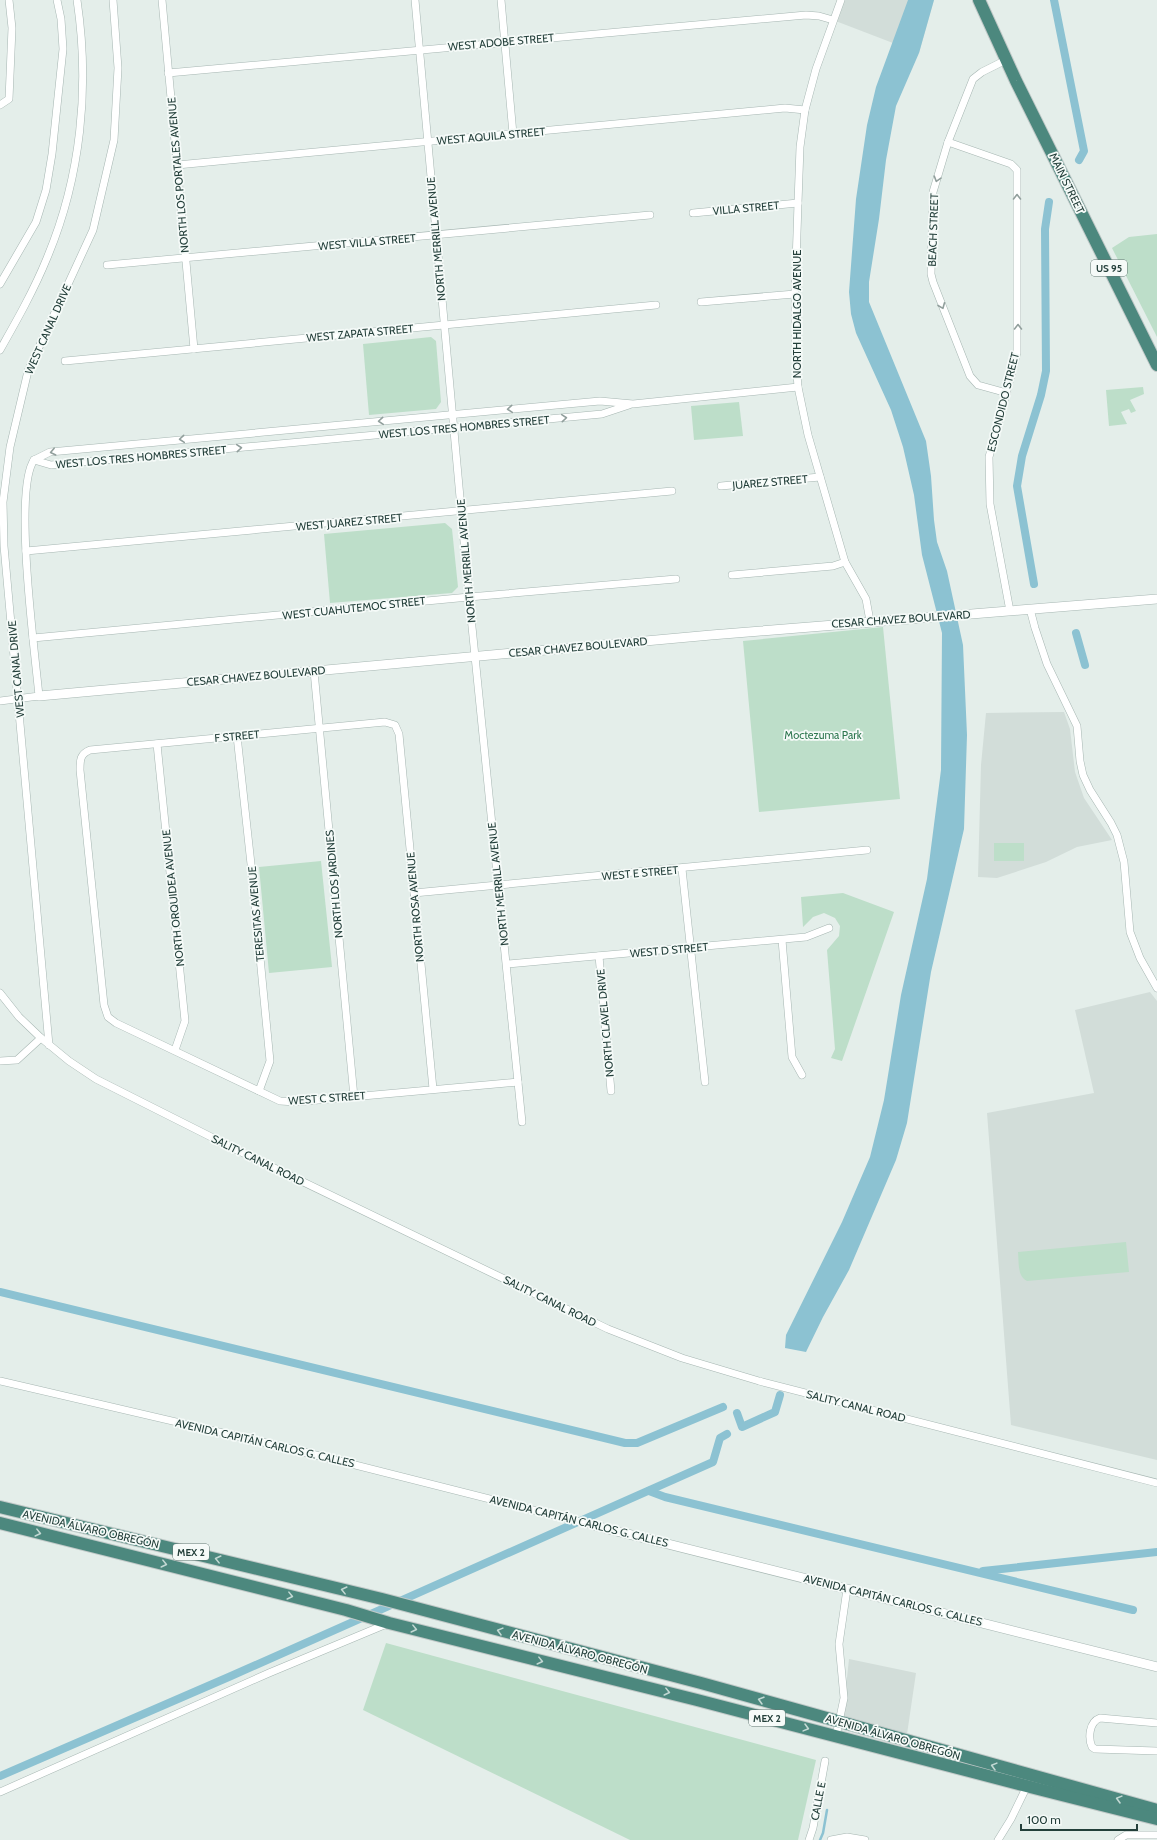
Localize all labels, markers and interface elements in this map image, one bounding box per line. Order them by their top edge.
street label: WEST ADOBE STREET [447,30,555,54]
street label: NORTH LOS PORTALES AVENUE [164,97,192,253]
street label: WEST AQUILA STREET [436,124,546,148]
street label: MAIN STREET [1046,150,1088,216]
one-way arrow [933,175,942,182]
street label: NORTH MERRILL AVENUE [424,177,448,301]
street label: BEACH STREET [925,193,941,267]
one-way arrow [1013,194,1021,200]
street label: VILLA STREET [712,198,780,218]
street label: WEST VILLA STREET [318,231,417,253]
street label: NORTH HIDALGO AVENUE [790,250,804,378]
road number: US 95 [1091,260,1127,276]
street label: WEST CANAL DRIVE [22,282,74,376]
one-way arrow [937,302,945,310]
street label: WEST ZAPATA STREET [306,321,414,345]
one-way arrow [1014,324,1022,330]
street label: ESCONDIDO STREET [984,351,1022,453]
one-way arrow [507,404,513,413]
street label: WEST LOS TRES HOMBRES STREET [378,413,550,441]
one-way arrow [561,414,567,423]
one-way arrow [378,416,384,425]
one-way arrow [179,435,185,444]
street label: WEST LOS TRES HOMBRES STREET [55,443,227,471]
one-way arrow [236,443,242,452]
one-way arrow [49,448,56,456]
street label: JUAREZ STREET [731,472,808,492]
street label: NORTH MERRILL AVENUE [454,499,478,623]
street label: WEST JUAREZ STREET [295,510,403,534]
street label: WEST CUAHUTEMOC STREET [282,594,426,622]
street label: CESAR CHAVEZ BOULEVARD [831,607,971,631]
street label: WEST CANAL DRIVE [5,620,27,718]
street label: CESAR CHAVEZ BOULEVARD [508,634,648,660]
street label: CESAR CHAVEZ BOULEVARD [186,663,326,689]
street label: F STREET [214,727,260,745]
park label: Moctezuma Park [784,728,862,742]
street label: NORTH MERRILL AVENUE [485,822,511,946]
street label: NORTH ORQUIDEA AVENUE [159,829,187,967]
street label: NORTH LOS JARDINES [322,829,346,939]
street label: NORTH ROSA AVENUE [403,851,427,963]
street label: WEST E STREET [601,863,679,883]
street label: TERESITAS AVENUE [245,866,267,962]
street label: WEST D STREET [629,940,709,960]
street label: NORTH CLAVEL DRIVE [593,968,617,1078]
street label: WEST C STREET [288,1088,366,1108]
street label: SALITY CANAL ROAD [209,1131,307,1189]
street label: SALITY CANAL ROAD [501,1272,599,1330]
street label: SALITY CANAL ROAD [805,1387,907,1425]
street label: AVENIDA CAPITÁN CARLOS G. CALLES [174,1416,357,1471]
street label: AVENIDA CAPITÁN CARLOS G. CALLES [488,1492,670,1550]
street label: AVENIDA ÁLVARO OBREGÓN [21,1506,161,1552]
one-way arrow [35,1528,41,1536]
road number: MEX 2 [173,1544,209,1560]
one-way arrow [215,1555,222,1564]
one-way arrow [161,1560,167,1568]
street label: AVENIDA CAPITÁN CARLOS G. CALLES [802,1571,984,1629]
one-way arrow [341,1586,348,1595]
one-way arrow [286,1591,293,1600]
one-way arrow [411,1624,418,1633]
one-way arrow [497,1627,504,1636]
street label: AVENIDA ÁLVARO OBREGÓN [511,1627,649,1677]
one-way arrow [537,1656,544,1664]
one-way arrow [663,1688,670,1696]
one-way arrow [758,1697,764,1705]
road number: MEX 2 [749,1710,785,1726]
street label: AVENIDA ÁLVARO OBREGÓN [824,1711,962,1763]
one-way arrow [802,1723,809,1732]
one-way arrow [991,1762,997,1770]
street label: CALLE E [807,1780,829,1822]
one-way arrow [1116,1796,1123,1804]
scale bar [1021,1806,1137,1832]
text: 100 m [1027,1812,1061,1827]

